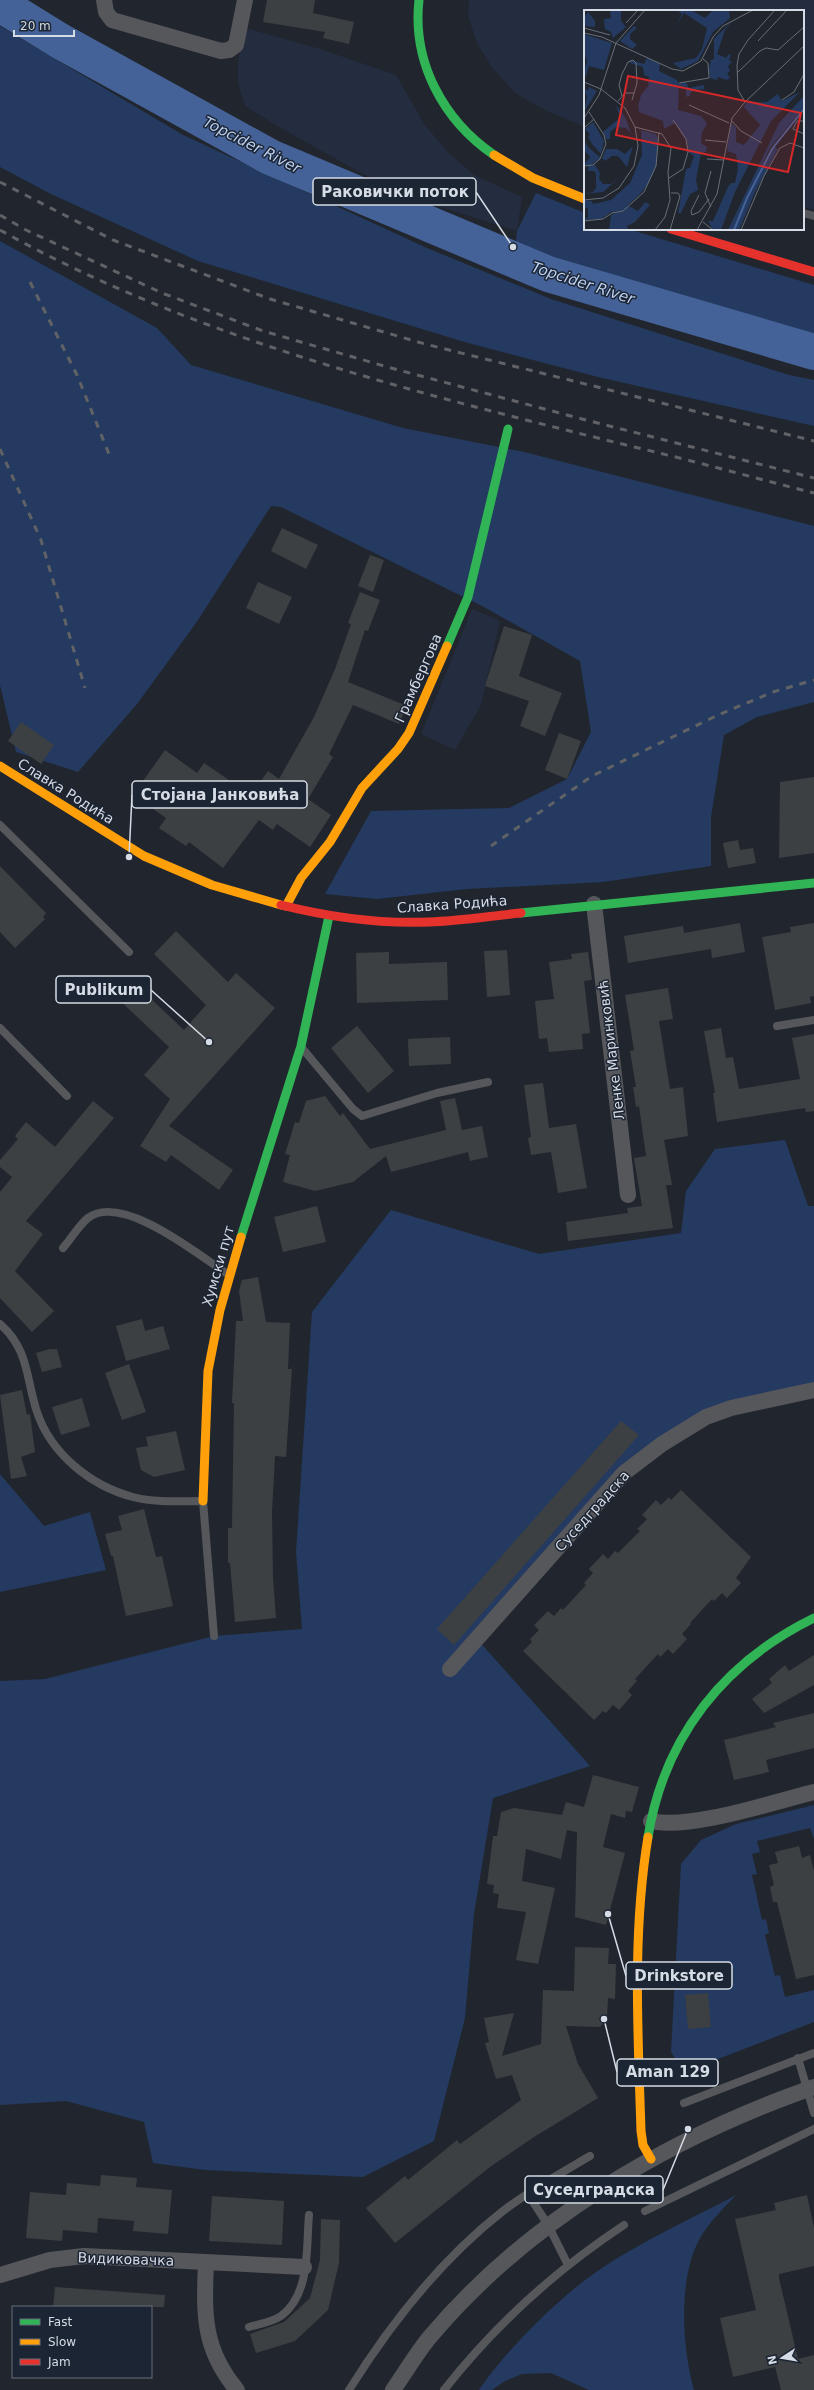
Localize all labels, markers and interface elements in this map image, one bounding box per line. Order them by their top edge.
inset map [584,10,804,230]
scale bar [14,12,74,38]
text: 20 m [20,19,51,33]
water label: Topcider River [200,113,304,178]
callout: Раковички поток [313,178,476,205]
text: Раковички поток [321,183,469,201]
water label: Topcider River [529,258,637,308]
street label: Грамбергова [391,631,445,725]
street label: Славка Родића [15,755,117,827]
callout: Стојана Јанковића [132,781,307,808]
text: Стојана Јанковића [141,786,299,804]
street label: Славка Родића [396,892,508,916]
callout: Publikum [56,976,151,1003]
street label: Ленке Маринковић [594,979,628,1121]
text: Publikum [65,981,143,999]
street label: Хумски пут [199,1224,237,1308]
street label: Суседградска [551,1467,633,1555]
callout: Drinkstore [626,1962,732,1989]
text: Drinkstore [634,1967,724,1985]
callout: Aman 129 [617,2059,718,2086]
text: Aman 129 [626,2063,710,2081]
callout: Суседградска [525,2176,663,2203]
text: Суседградска [533,2181,655,2199]
street label: Видиковачка [77,2249,175,2269]
legend [12,2306,152,2378]
text: Fast [48,2315,72,2329]
text: Slow [48,2335,76,2349]
north arrow [762,2338,802,2378]
text: N [765,2354,780,2366]
text: Jam [47,2355,71,2369]

